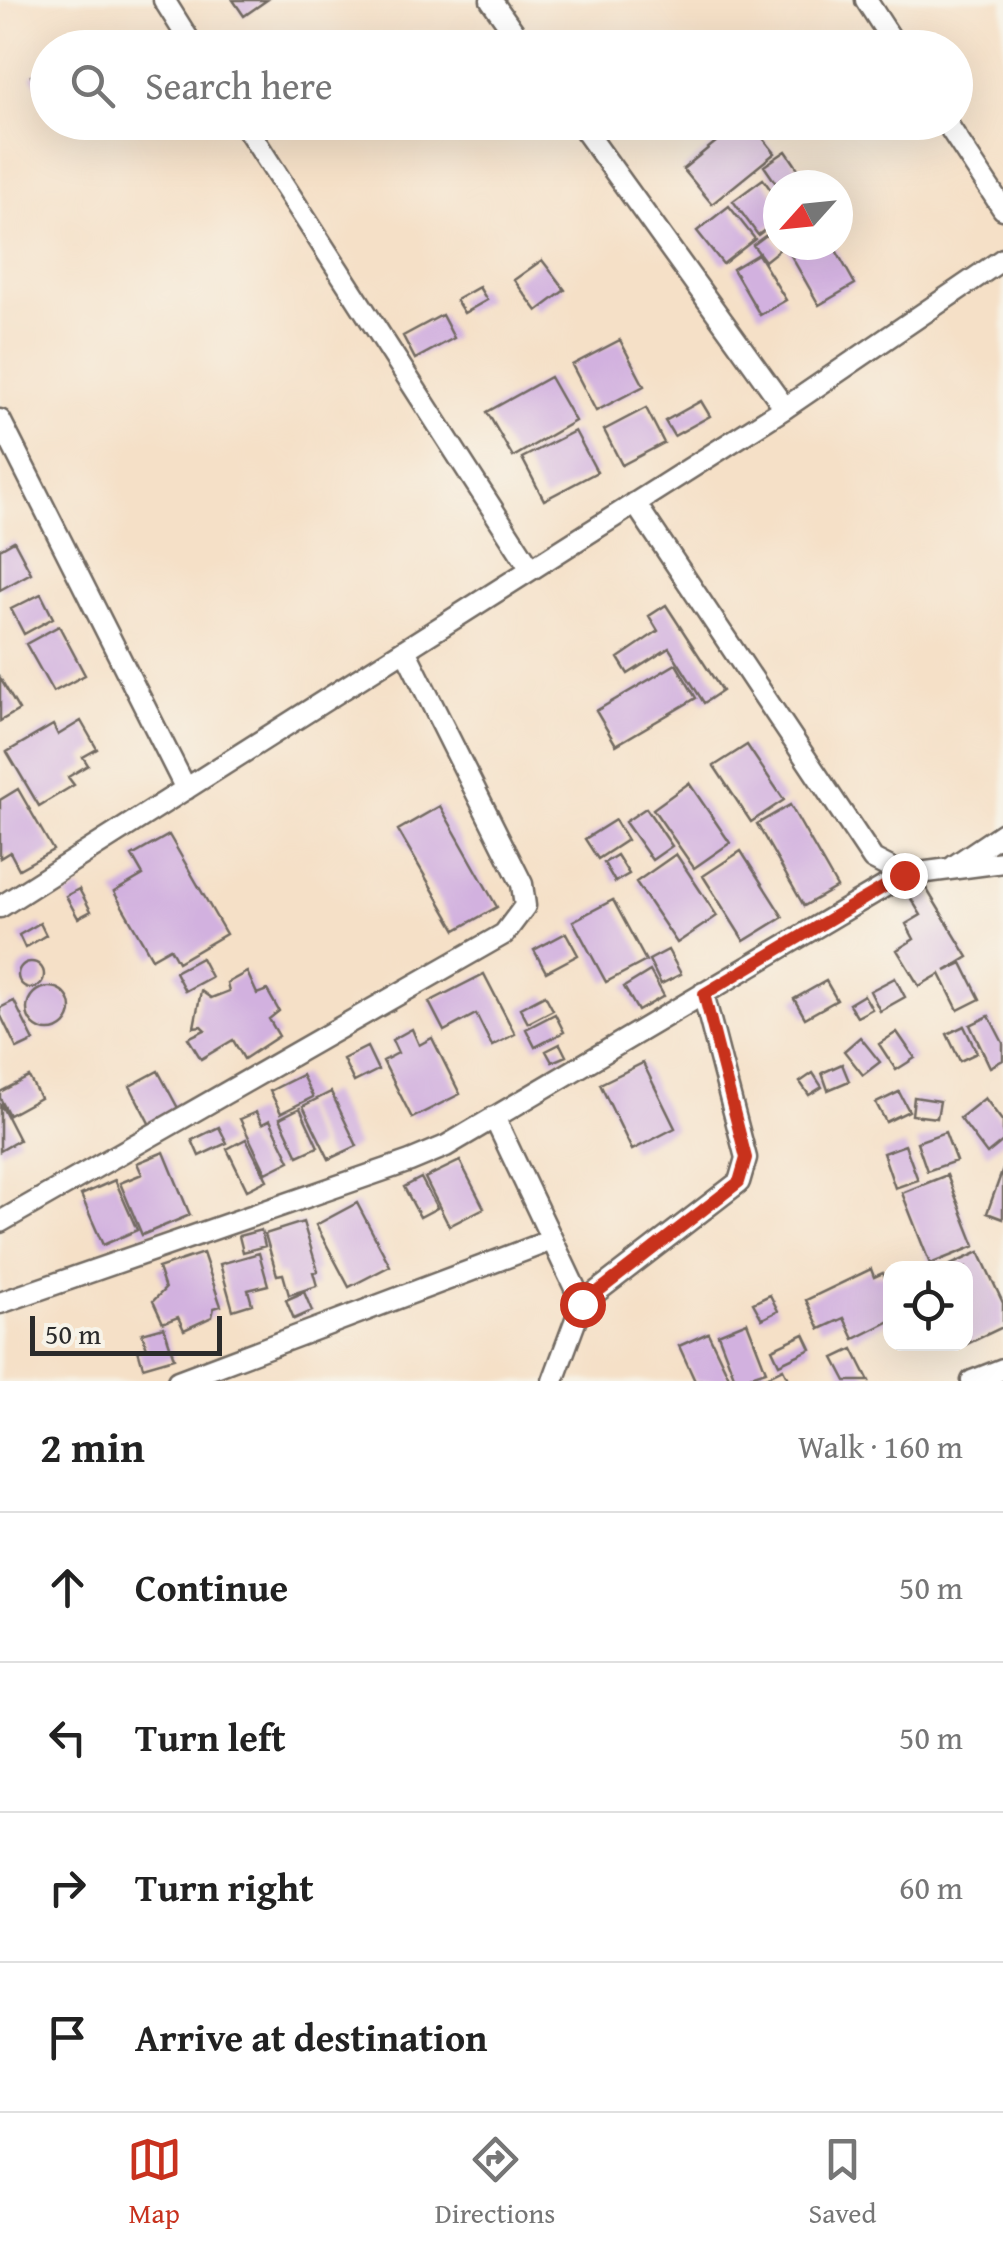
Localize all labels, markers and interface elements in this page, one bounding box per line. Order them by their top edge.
search box [30,30,973,140]
text: Search here [145,57,333,113]
icon: search [65,58,120,113]
north arrow [763,170,853,260]
route end [882,853,928,899]
map controls [883,1261,973,1351]
button: locate [883,1261,973,1351]
route start [560,1282,606,1328]
scale bar [30,1311,222,1356]
text: 50 m [45,1313,101,1354]
text: 2 min [40,1416,145,1477]
text: Walk · 160 m [798,1423,963,1470]
text: Continue [135,1559,288,1615]
icon: ahead [40,1560,95,1615]
text: 50 m [899,1564,963,1611]
text: Turn left [135,1709,286,1765]
icon: left [40,1710,95,1765]
text: 50 m [899,1714,963,1761]
text: Turn right [135,1859,314,1915]
icon: right [40,1860,95,1915]
text: 60 m [899,1864,963,1911]
text: Arrive at destination [135,2009,488,2065]
icon: arrive [40,2010,95,2065]
tab: Map [127,2132,182,2233]
tab: Directions [435,2132,555,2233]
tab: Saved [809,2132,876,2233]

